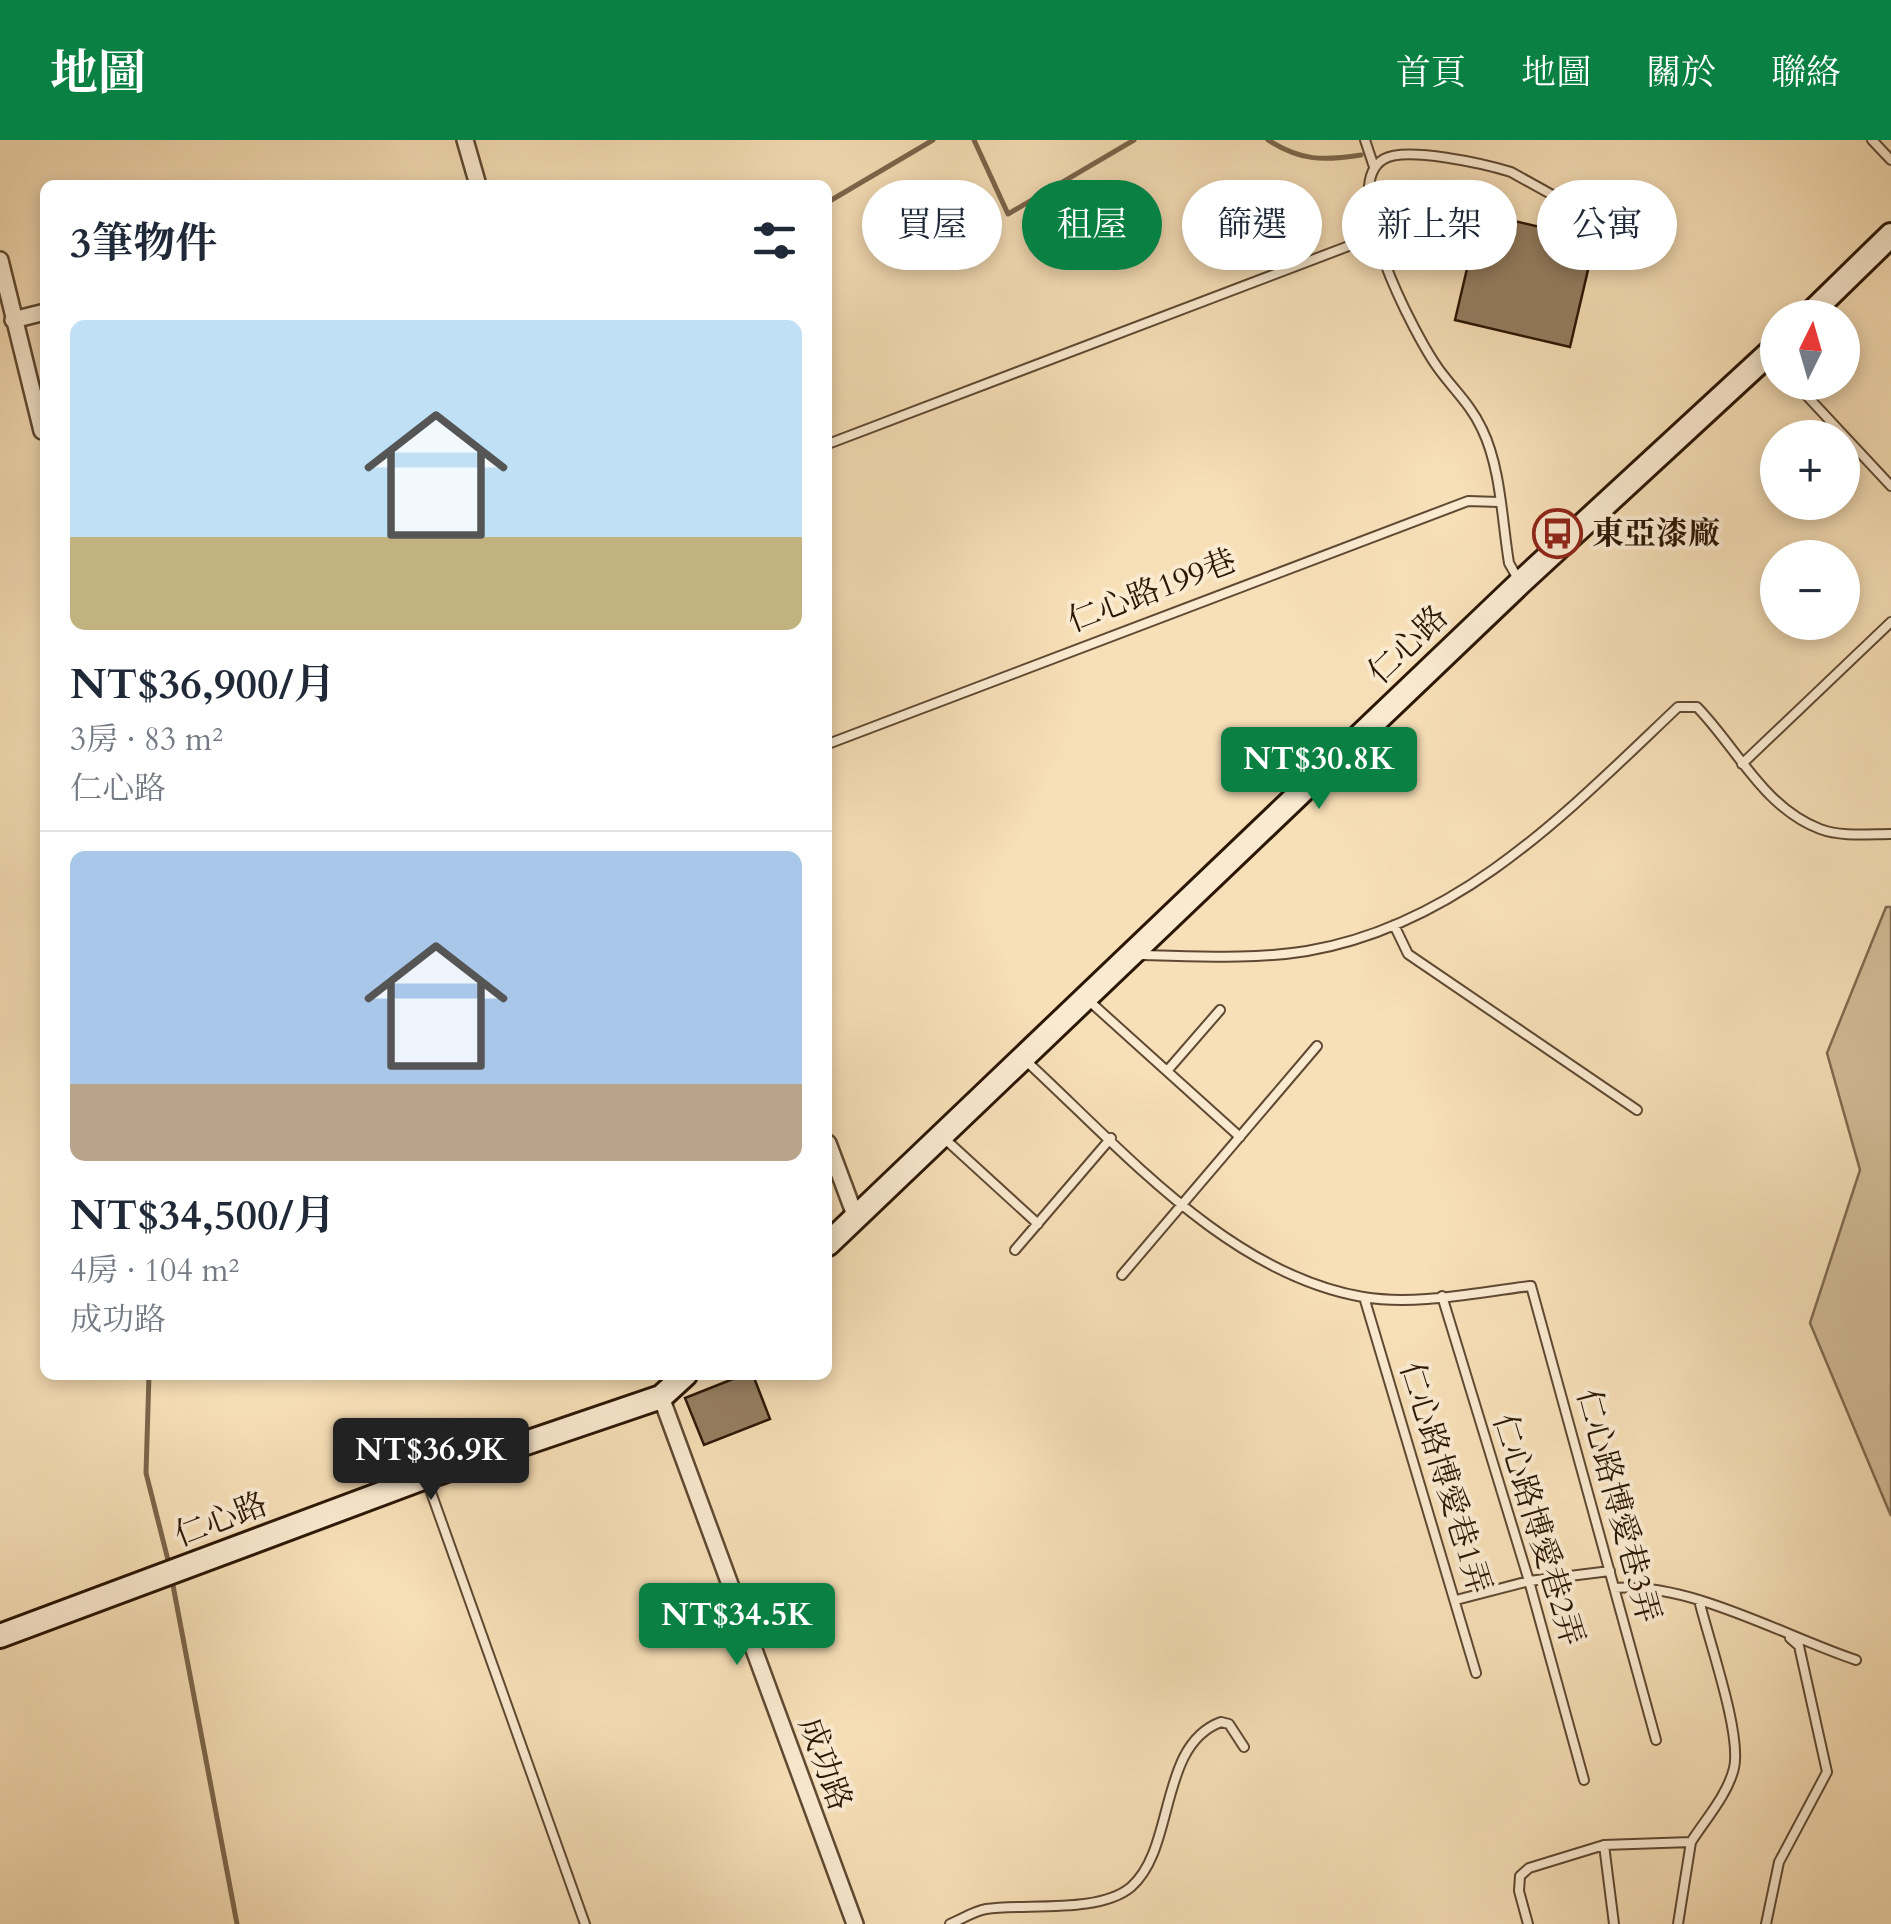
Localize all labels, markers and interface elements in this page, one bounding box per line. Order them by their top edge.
text: 地圖 [50,41,146,106]
text: 首頁 [1396,49,1466,97]
text: 地圖 [1521,49,1591,97]
text: 關於 [1646,49,1716,97]
text: 聯絡 [1771,49,1841,97]
chip: 買屋 [862,180,1002,270]
chip: 租屋 [1022,180,1162,270]
chip: 篩選 [1182,180,1322,270]
chip: 新上架 [1342,180,1517,270]
chip: 公寓 [1537,180,1677,270]
icon: filters [747,213,802,268]
text: 3筆物件 [70,215,218,272]
north arrow [1760,300,1860,400]
map controls [1760,300,1860,640]
icon: home [346,385,526,565]
button: + [1760,420,1860,520]
bus stop icon: 東亞漆廠 [1531,508,1583,560]
place label: 東亞漆廠 [1592,512,1720,556]
street label: 仁心路199巷 [1061,539,1243,643]
button: − [1760,540,1860,640]
street label: 仁心路 [1358,596,1458,694]
text: NT$36,900/月 [70,656,335,713]
text: 3房 · 83 m² [70,718,223,762]
pin: NT$30.8K [1216,727,1422,812]
text: NT$30.8K [1243,737,1395,781]
text: 仁心路 [70,767,166,811]
icon: home [346,916,526,1096]
text: NT$34,500/月 [70,1187,335,1244]
text: 4房 · 104 m² [70,1249,239,1293]
text: 成功路 [70,1298,166,1342]
street label: 仁心路博愛巷1弄 [1389,1357,1501,1599]
street label: 仁心路博愛巷3弄 [1566,1384,1670,1628]
street label: 仁心路博愛巷2弄 [1482,1409,1594,1651]
pin: NT$36.9K [328,1418,534,1503]
text: NT$36.9K [355,1428,507,1472]
street label: 仁心路 [168,1482,274,1558]
pin: NT$34.5K [634,1583,840,1668]
text: NT$34.5K [661,1593,813,1637]
street label: 成功路 [788,1711,862,1817]

